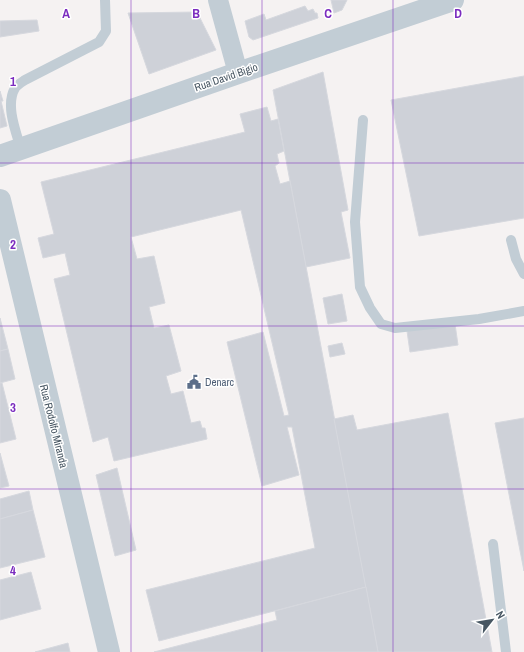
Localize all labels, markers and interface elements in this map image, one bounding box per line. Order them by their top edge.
text: A [62,5,70,22]
text: B [192,5,200,22]
text: C [324,5,332,22]
text: D [454,5,462,22]
street label: Rua David Bigio [192,60,260,94]
text: 1 [10,73,16,90]
text: 2 [10,236,16,253]
public building icon: Denarc [186,374,202,390]
place label: Denarc [205,375,235,389]
street label: Rua Rodolfo Miranda [37,383,71,469]
text: 3 [10,399,16,416]
text: 4 [10,562,16,579]
north arrow [472,600,512,640]
text: N [493,608,508,621]

